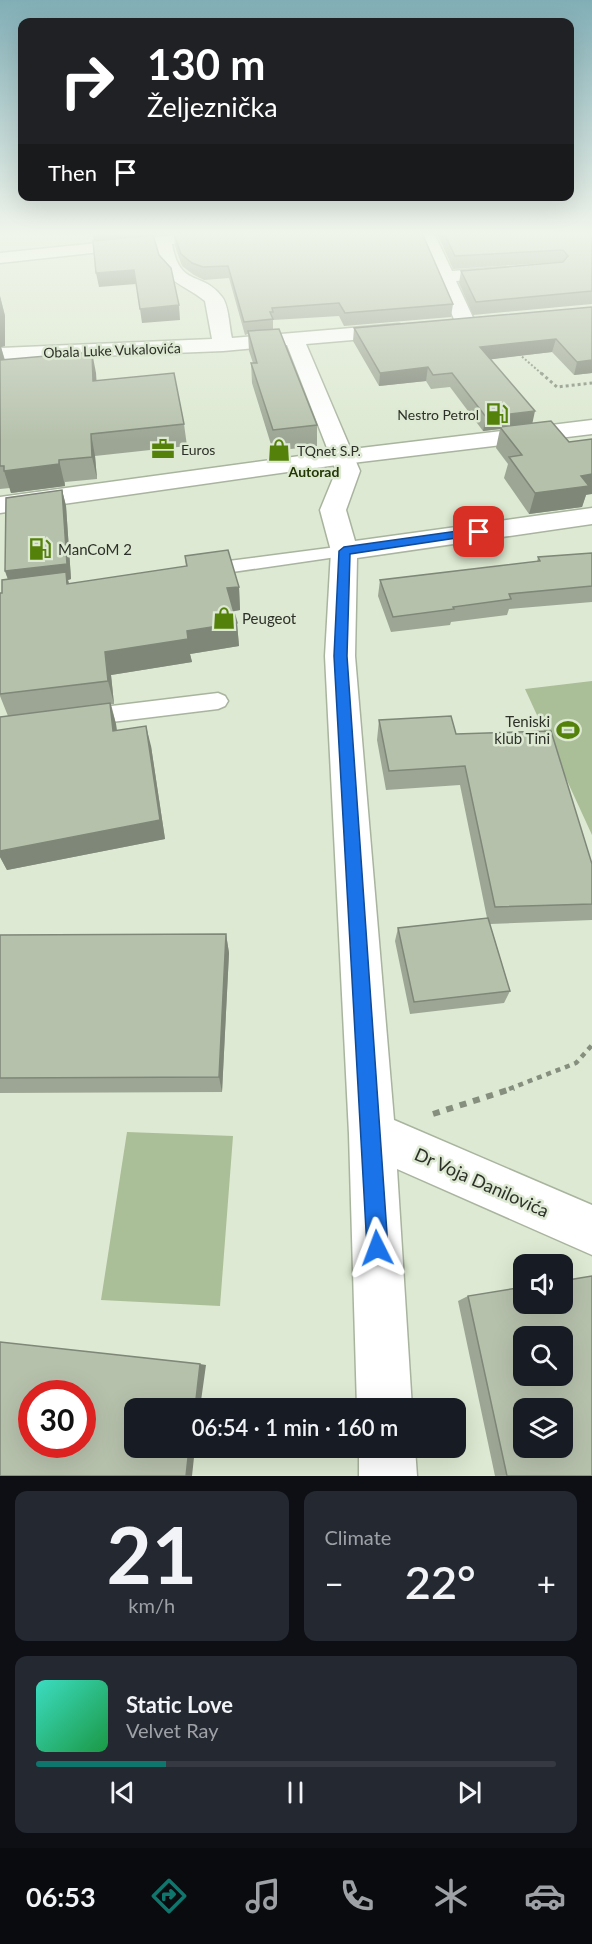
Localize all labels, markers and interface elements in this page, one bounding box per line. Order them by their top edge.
text: 130 m [147,39,265,89]
icon: right [48,42,126,120]
text: Željeznička [147,90,278,123]
icon: arrive [109,156,142,189]
text: Then [48,159,97,186]
street label: Obala Luke Vukalovića [43,339,181,361]
fuel station icon: Nestro Petrol [484,401,510,427]
place label: Nestro Petrol [397,406,479,423]
office icon: Euros [150,436,176,462]
shop icon: TQnet S.P. [266,437,292,463]
place label: Euros [181,441,215,458]
place label: TQnet S.P. [297,442,361,459]
district label: Autorad [288,463,339,480]
pin [453,506,504,557]
icon: arrive [462,515,495,548]
fuel station icon: ManCoM 2 [27,536,53,562]
place label: ManCoM 2 [58,540,132,558]
shop icon: Peugeot [211,605,237,631]
place label: Peugeot [242,609,297,627]
place label: Teniski klub Tini [494,712,550,747]
sports icon: Teniski klub Tini [555,717,581,743]
street label: Dr Voja Danilovića [411,1143,553,1221]
position arrow [345,1216,409,1280]
map controls [513,1254,573,1458]
button: sound [513,1254,573,1314]
button: search [513,1326,573,1386]
speed limit sign: 30 [18,1380,96,1458]
button: layers [513,1398,573,1458]
text: 06:54 · 1 min · 160 m [192,1414,398,1441]
text: 21 [107,1507,197,1601]
text: Climate [325,1525,391,1549]
text: 22° [405,1555,476,1609]
text: − [325,1563,344,1603]
text: + [537,1563,556,1603]
text: km/h [128,1593,175,1617]
text: Static Love [126,1691,233,1718]
text: Velvet Ray [126,1718,219,1742]
icon: previous [106,1776,139,1809]
icon: pause [279,1776,312,1809]
icon: next [453,1776,486,1809]
icon: directions [148,1875,190,1917]
icon: music [242,1875,284,1917]
icon: phone [336,1875,378,1917]
icon: climate [430,1875,472,1917]
icon: car [524,1875,566,1917]
text: 06:53 [26,1880,96,1913]

